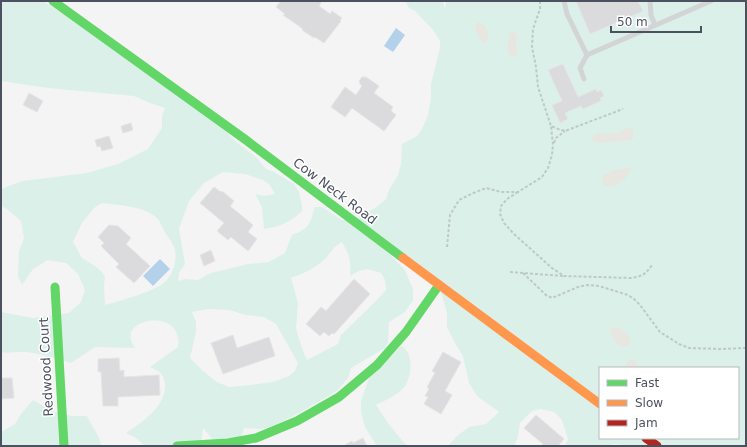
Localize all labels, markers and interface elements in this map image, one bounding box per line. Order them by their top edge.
scale bar [611,8,701,34]
text: 50 m [617,15,648,29]
street label: Cow Neck Road [290,155,380,227]
street label: Redwood Court [36,317,56,417]
legend [599,367,739,439]
text: Fast [635,376,659,390]
text: Slow [635,396,663,410]
text: Jam [634,416,658,430]

